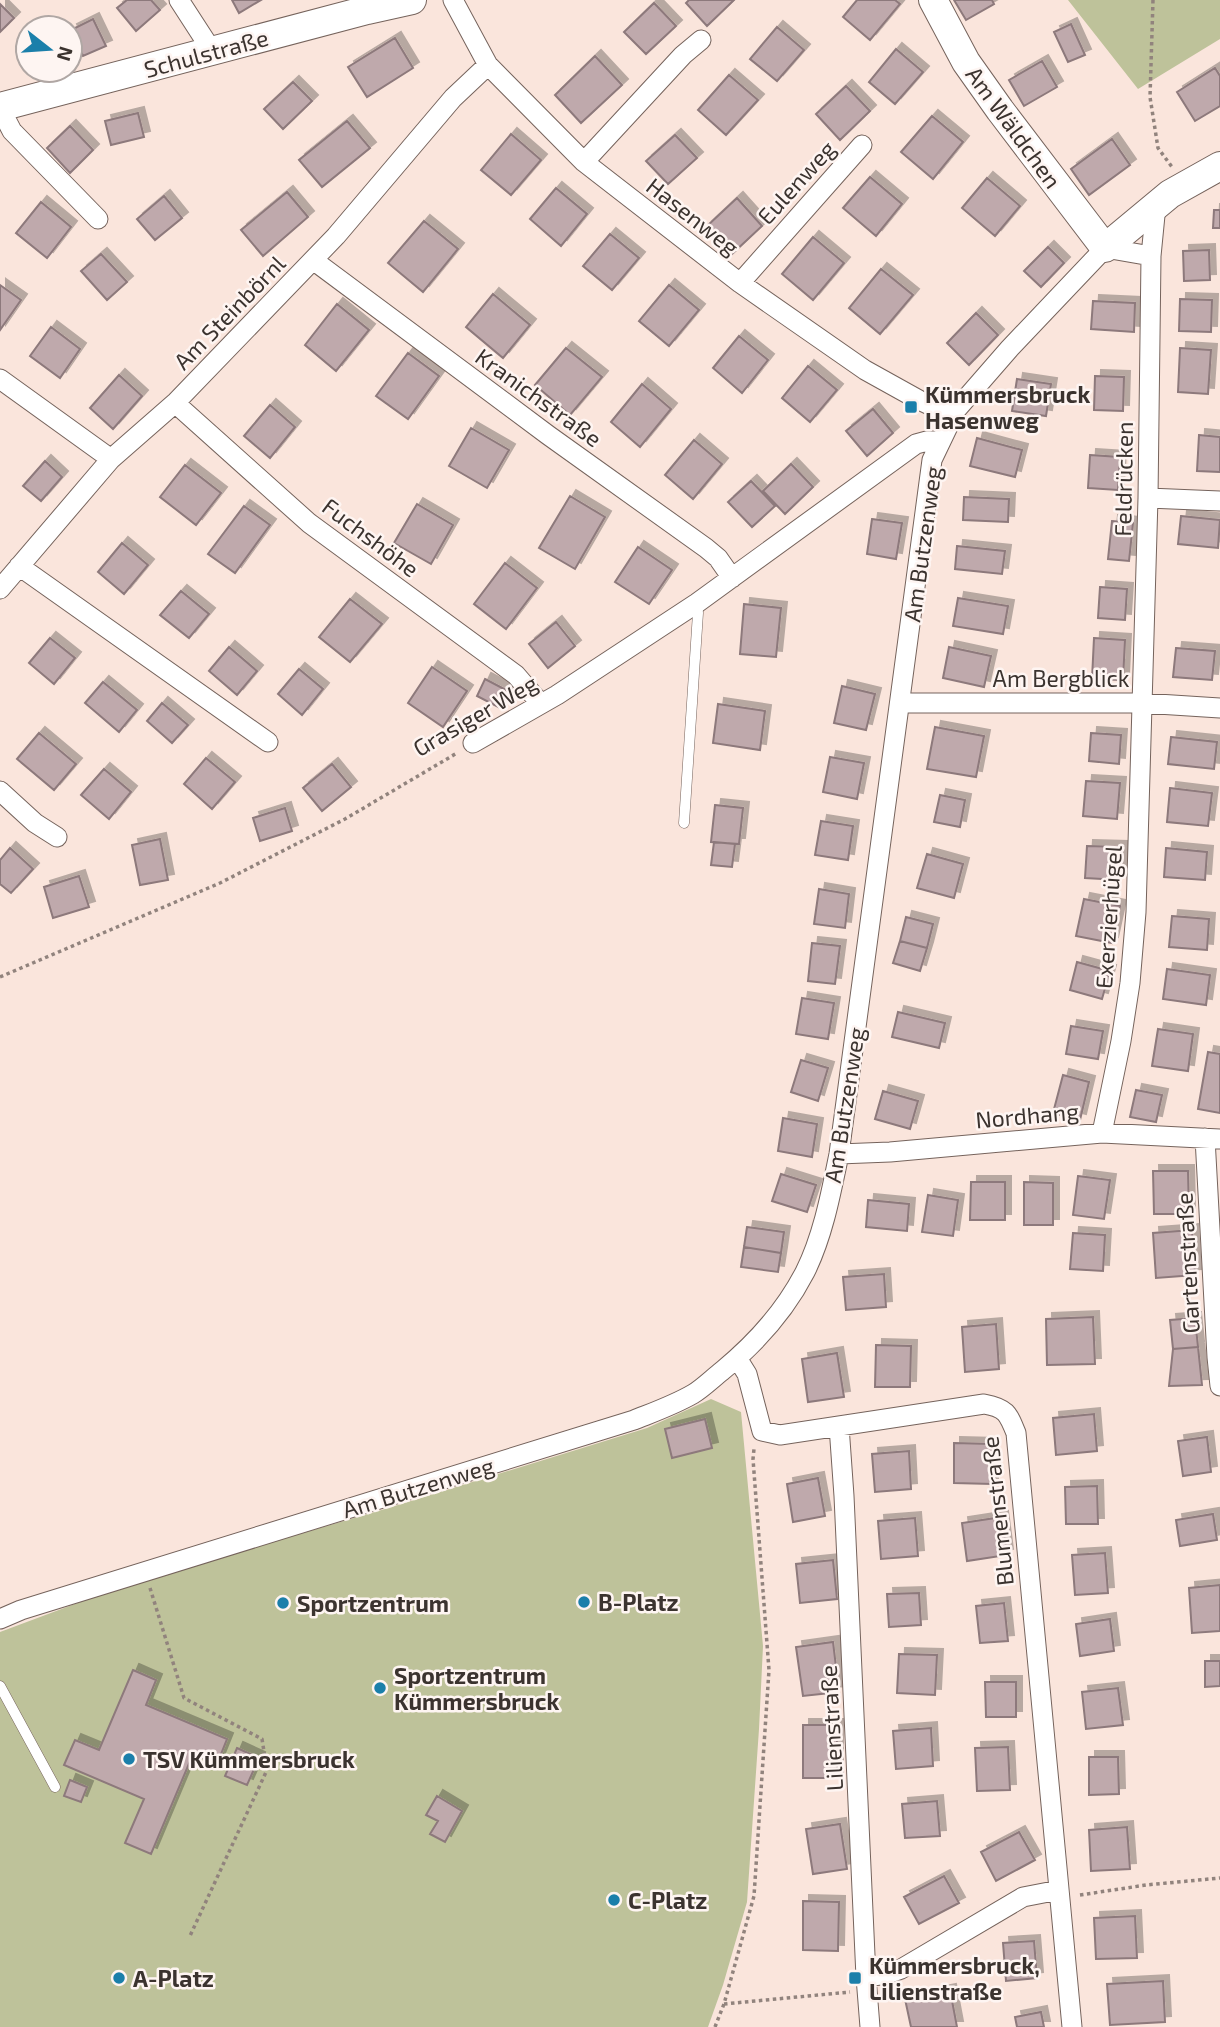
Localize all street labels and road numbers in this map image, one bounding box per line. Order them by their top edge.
street label: Schulstraße [141,23,271,83]
street label: Am Wäldchen [960,61,1068,193]
street label: Eulenweg [751,134,841,229]
street label: Hasenweg [641,171,745,261]
street label: Am Steinbörnl [167,249,291,375]
street label: Kranichstraße [470,342,608,452]
street label: Feldrücken [1108,421,1138,537]
street label: Am Butzenweg [897,464,947,624]
street label: Fuchshöhe [317,492,425,582]
street label: Am Bergblick [993,664,1130,692]
street label: Grasiger Weg [408,668,542,762]
street label: Exerzierhügel [1089,844,1127,990]
street label: Am Butzenweg [818,1025,870,1185]
street label: Nordhang [974,1097,1080,1133]
street label: Gartenstraße [1169,1192,1205,1334]
street label: Blumenstraße [975,1435,1019,1587]
street label: Am Butzenweg [339,1451,497,1523]
street label: Lilienstraße [814,1664,848,1792]

